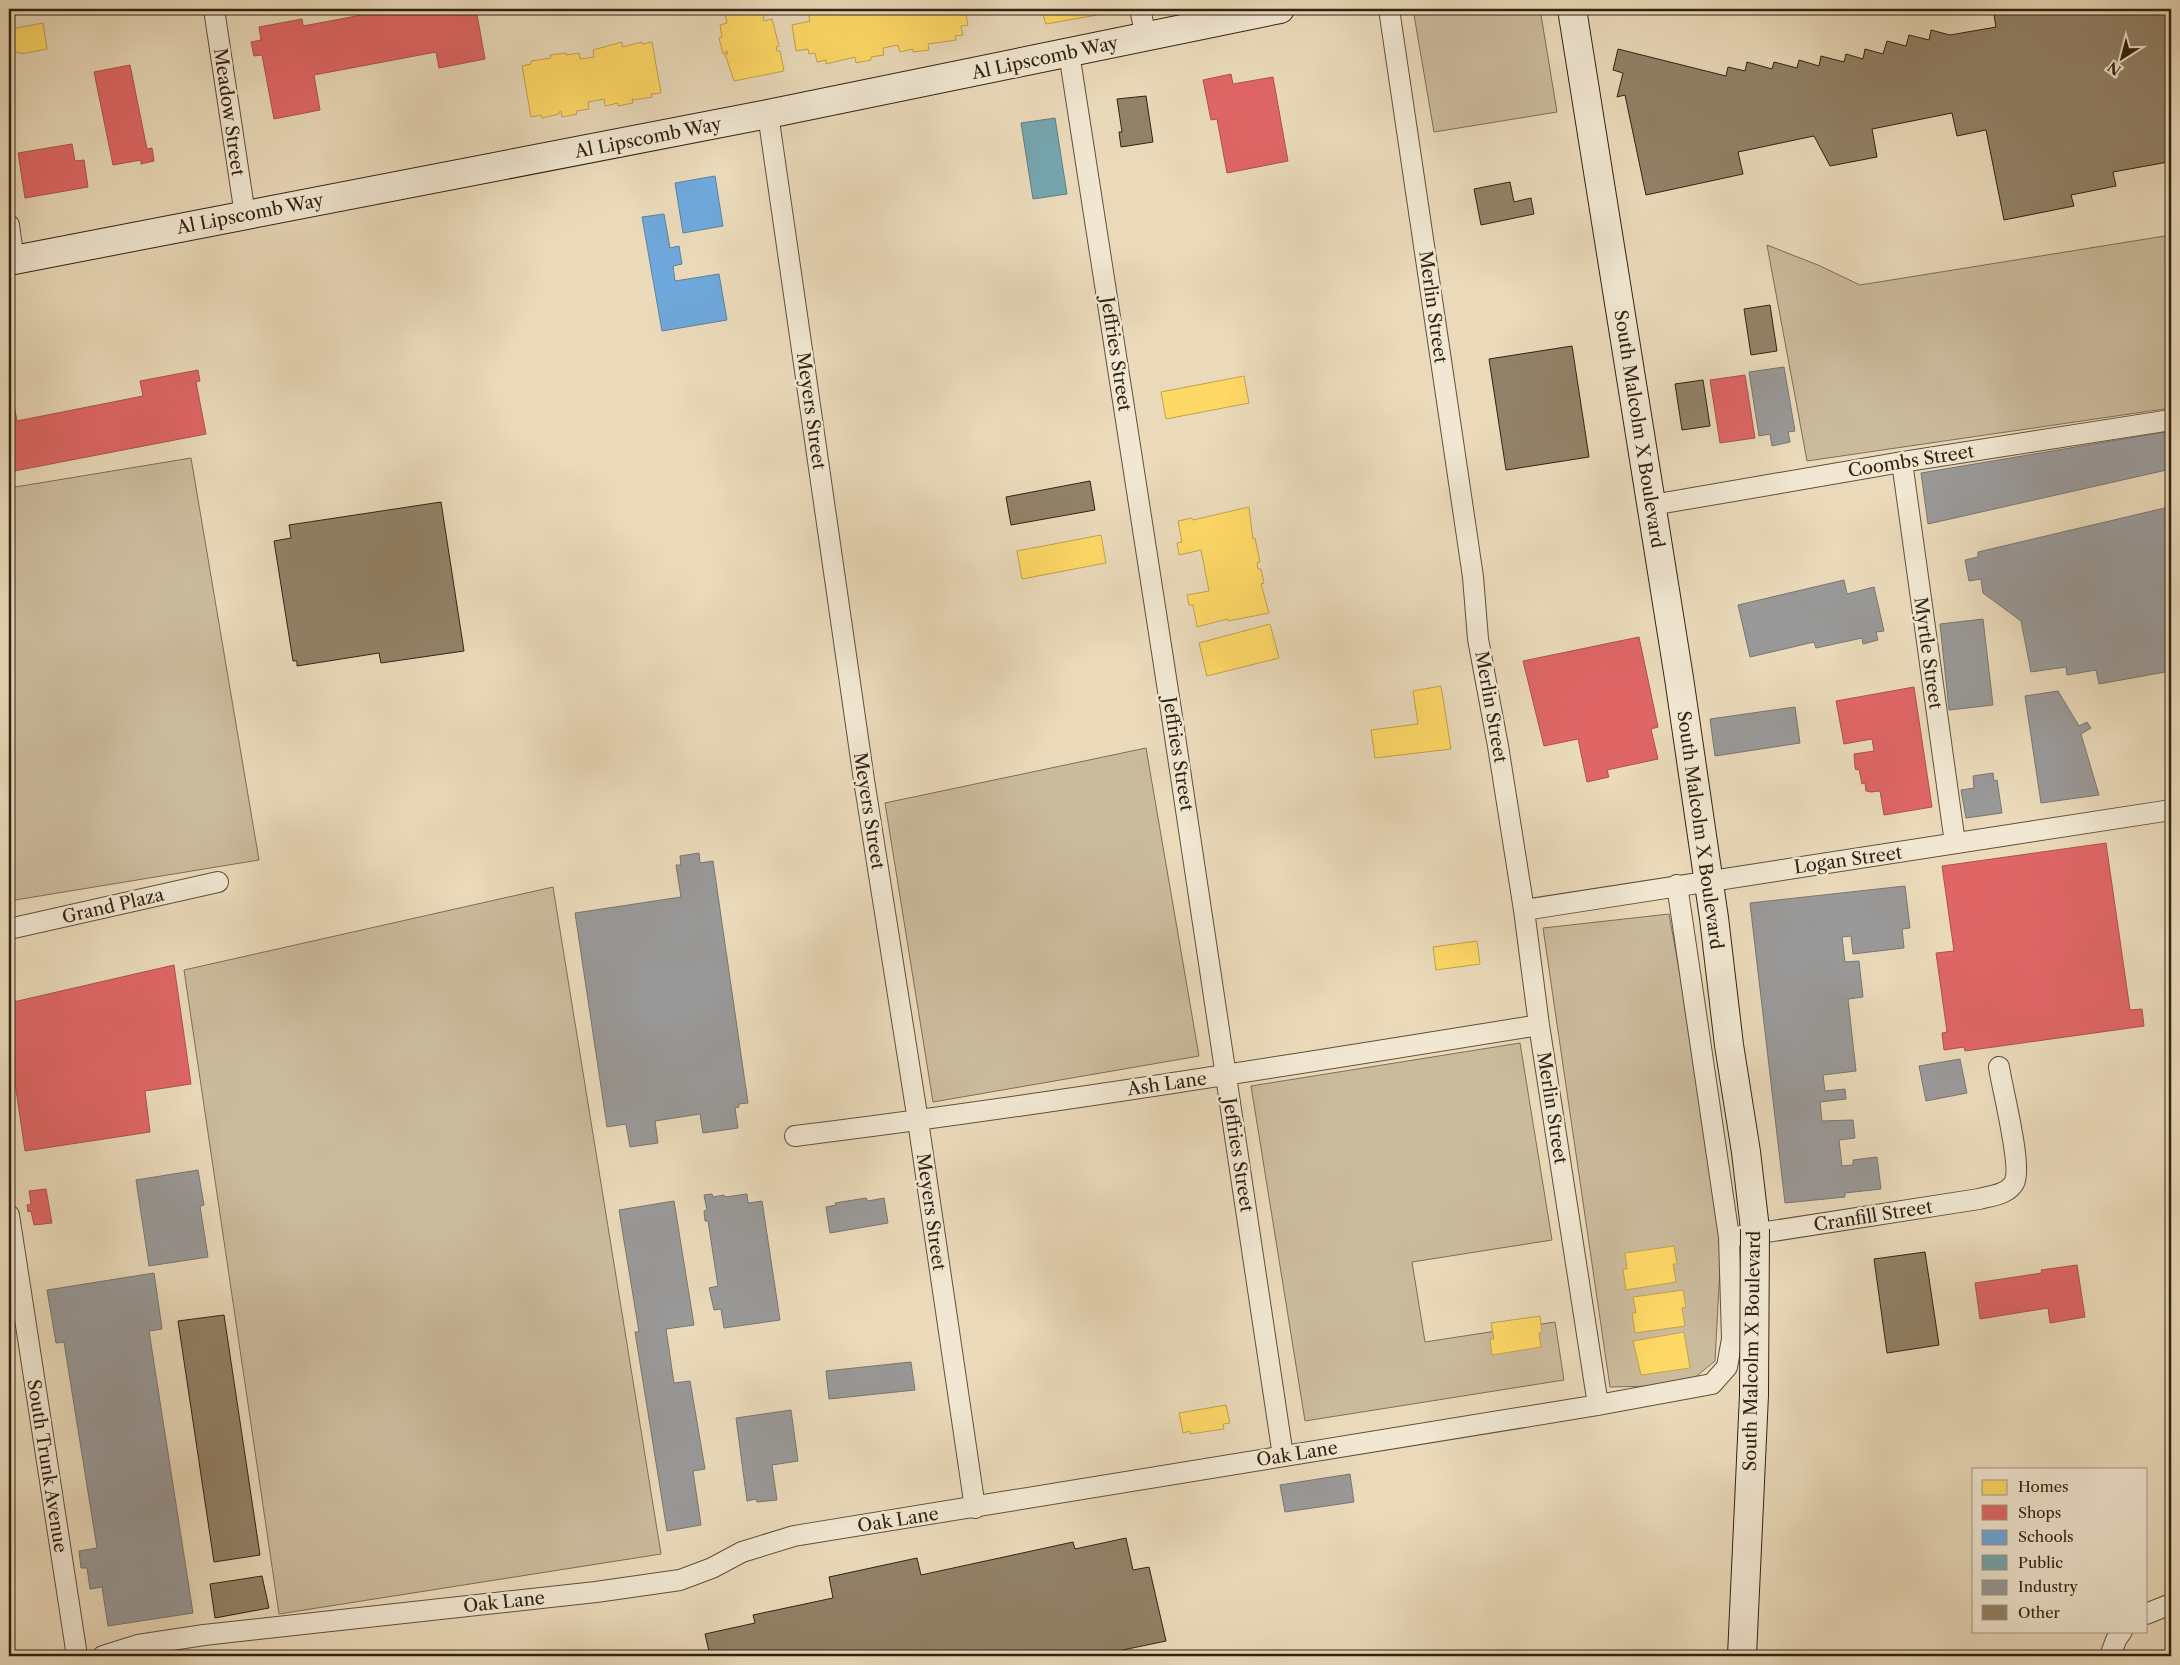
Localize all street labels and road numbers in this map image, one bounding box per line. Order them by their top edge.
street label: Al Lipscomb Way [969,32,1121,84]
street label: Meadow Street [209,47,249,178]
street label: Al Lipscomb Way [572,113,724,163]
street label: Al Lipscomb Way [174,189,326,239]
street label: Merlin Street [1414,249,1452,365]
street label: Jeffries Street [1096,292,1136,413]
street label: South Malcolm X Boulevard [1609,308,1669,550]
street label: Meyers Street [792,351,830,472]
street label: Coombs Street [1846,440,1976,482]
street label: Myrtle Street [1909,596,1947,711]
street label: Merlin Street [1470,649,1512,765]
street label: Jeffries Street [1158,692,1198,813]
street label: South Malcolm X Boulevard [1672,709,1728,951]
street label: Meyers Street [849,751,889,872]
street label: Logan Street [1793,841,1904,878]
street label: Grand Plaza [60,883,167,928]
street label: Merlin Street [1532,1050,1572,1166]
street label: Ash Lane [1125,1068,1208,1101]
street label: Jeffries Street [1218,1093,1258,1214]
street label: Meyers Street [912,1152,950,1273]
street label: Cranfill Street [1812,1196,1935,1236]
street label: South Malcolm X Boulevard [1739,1230,1765,1472]
street label: South Trunk Avenue [22,1378,72,1554]
street label: Oak Lane [1255,1437,1339,1471]
street label: Oak Lane [856,1503,940,1537]
street label: Oak Lane [462,1587,546,1617]

